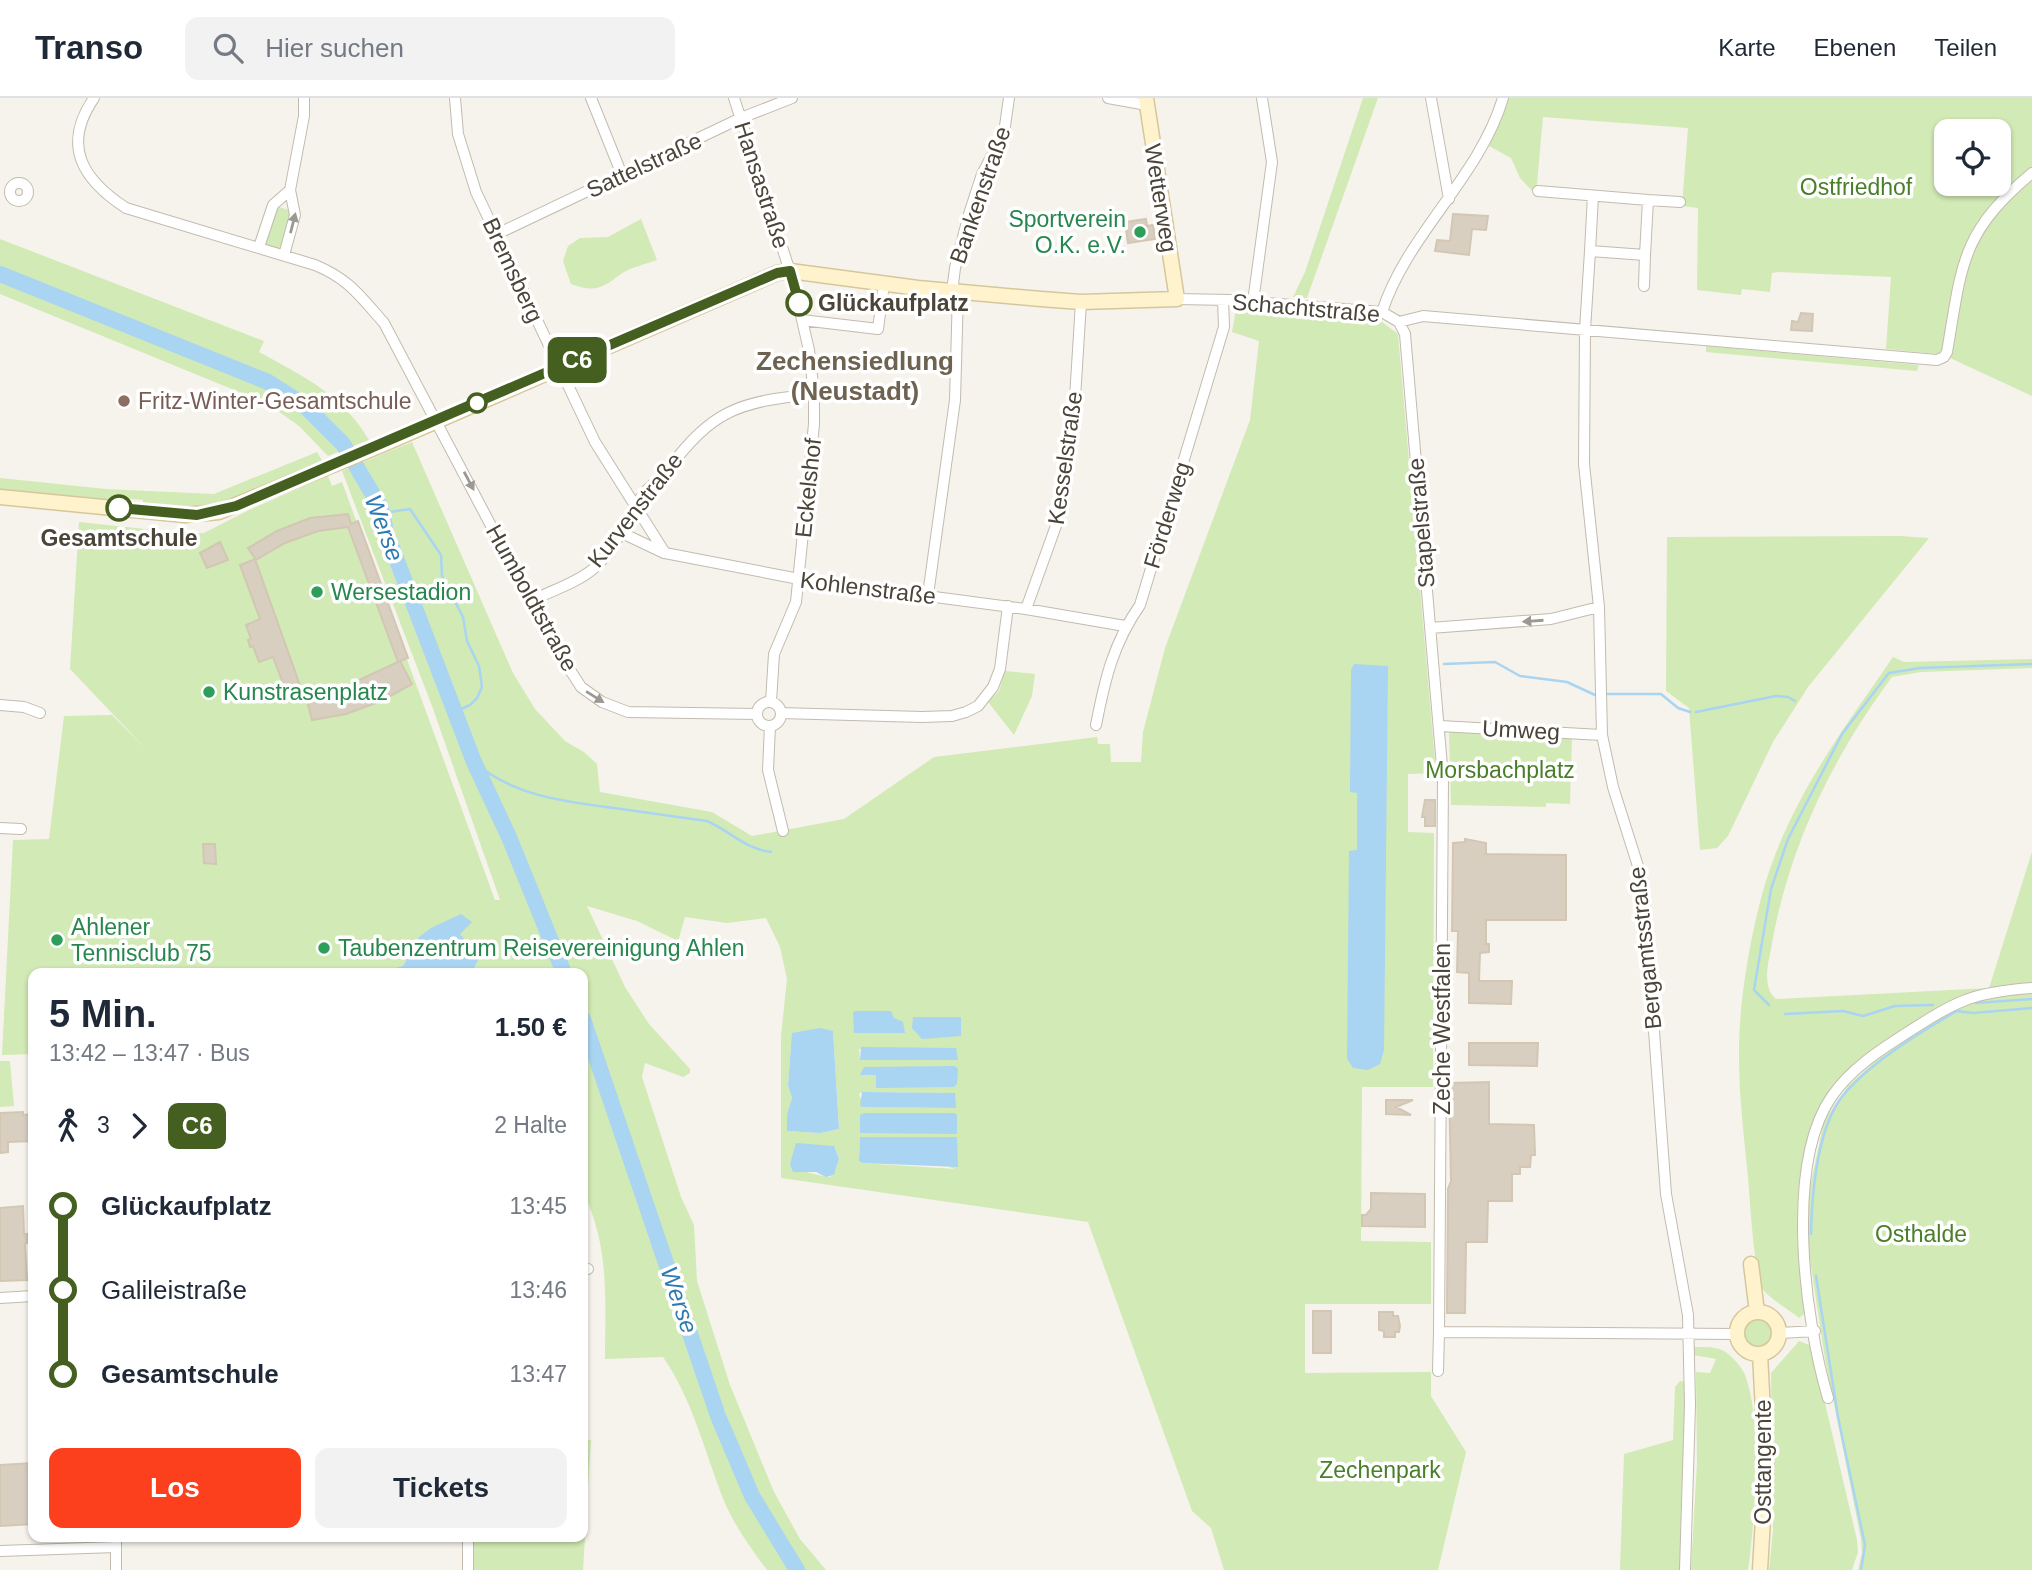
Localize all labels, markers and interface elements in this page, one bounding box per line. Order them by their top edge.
search box [185,17,675,80]
text: Transo [35,29,143,66]
icon: search [209,29,247,67]
text: Hier suchen [265,33,404,63]
text: Karte [1718,34,1776,61]
text: Ebenen [1814,34,1896,61]
text: Teilen [1934,34,1997,61]
street label: Hansastraße [729,118,795,252]
map controls [1934,119,2011,196]
button: locate [1934,119,2011,196]
street label: Bankenstraße [944,123,1016,267]
street label: Sattelstraße [582,127,706,203]
street label: Wetterweg [1140,142,1182,254]
park label: Ostfriedhof [1800,174,1913,200]
place label: Sportverein O.K. e.V. [1008,206,1126,258]
one-way arrow [288,212,299,234]
street label: Bremsberg [477,214,549,326]
marker: Sportverein O.K. e.V. [1132,224,1148,240]
street label: Schachtstraße [1231,289,1381,327]
marker: Glückaufplatz [786,290,812,316]
place label: Glückaufplatz [818,290,969,316]
line badge: C6 [546,337,608,383]
text: C6 [562,346,592,373]
district label: Zechensiedlung (Neustadt) [756,346,954,406]
place label: Fritz-Winter-Gesamtschule [138,388,411,414]
street label: Kesselstraße [1043,390,1087,526]
marker: Fritz-Winter-Gesamtschule [116,393,132,409]
unlabelled marker [467,393,487,413]
street label: Eckelshof [790,436,826,539]
street label: Kurvenstraße [582,448,688,572]
street label: Stapelstraße [1402,457,1440,589]
street label: Förderweg [1138,459,1196,571]
one-way arrow [462,472,474,492]
water label: Werse [360,491,409,565]
marker: Gesamtschule [106,495,132,521]
street label: Humboldtstraße [481,520,583,676]
place label: Gesamtschule [40,525,198,551]
street label: Kohlenstraße [799,567,937,609]
place label: Wersestadion [331,579,471,605]
marker: Wersestadion [309,584,325,600]
one-way arrow [1521,616,1543,627]
place label: Kunstrasenplatz [223,679,388,705]
marker: Kunstrasenplatz [201,684,217,700]
one-way arrow [586,690,605,703]
street label: Umweg [1481,715,1561,745]
park label: Morsbachplatz [1425,757,1575,783]
street label: Bergamtsstraße [1624,865,1666,1031]
place label: Ahlener Tennisclub 75 [71,914,212,966]
marker: Ahlener Tennisclub 75 [49,932,65,948]
place label: Taubenzentrum Reisevereinigung Ahlen [338,935,745,961]
marker: Taubenzentrum Reisevereinigung Ahlen [316,940,332,956]
street label: Zeche Westfalen [1429,943,1455,1115]
text: 5 Min. [49,993,157,1035]
text: 1.50 € [495,1012,567,1042]
text: 13:42 – 13:47 · Bus [49,1040,250,1066]
icon: walk [49,1107,87,1145]
icon: forward [120,1107,158,1145]
text: 3 [97,1112,110,1138]
text: C6 [182,1112,212,1139]
text: 2 Halte [494,1112,567,1138]
text: Glückaufplatz [101,1191,271,1221]
text: 13:45 [509,1193,567,1219]
park label: Osthalde [1875,1221,1967,1247]
water label: Werse [655,1263,703,1337]
text: Galileistraße [101,1275,247,1305]
text: 13:46 [509,1277,567,1303]
text: Gesamtschule [101,1359,279,1389]
text: 13:47 [509,1361,567,1387]
street label: Osttangente [1750,1399,1776,1525]
button: Los [49,1448,301,1528]
button: Tickets [315,1448,567,1528]
park label: Zechenpark [1319,1457,1441,1483]

